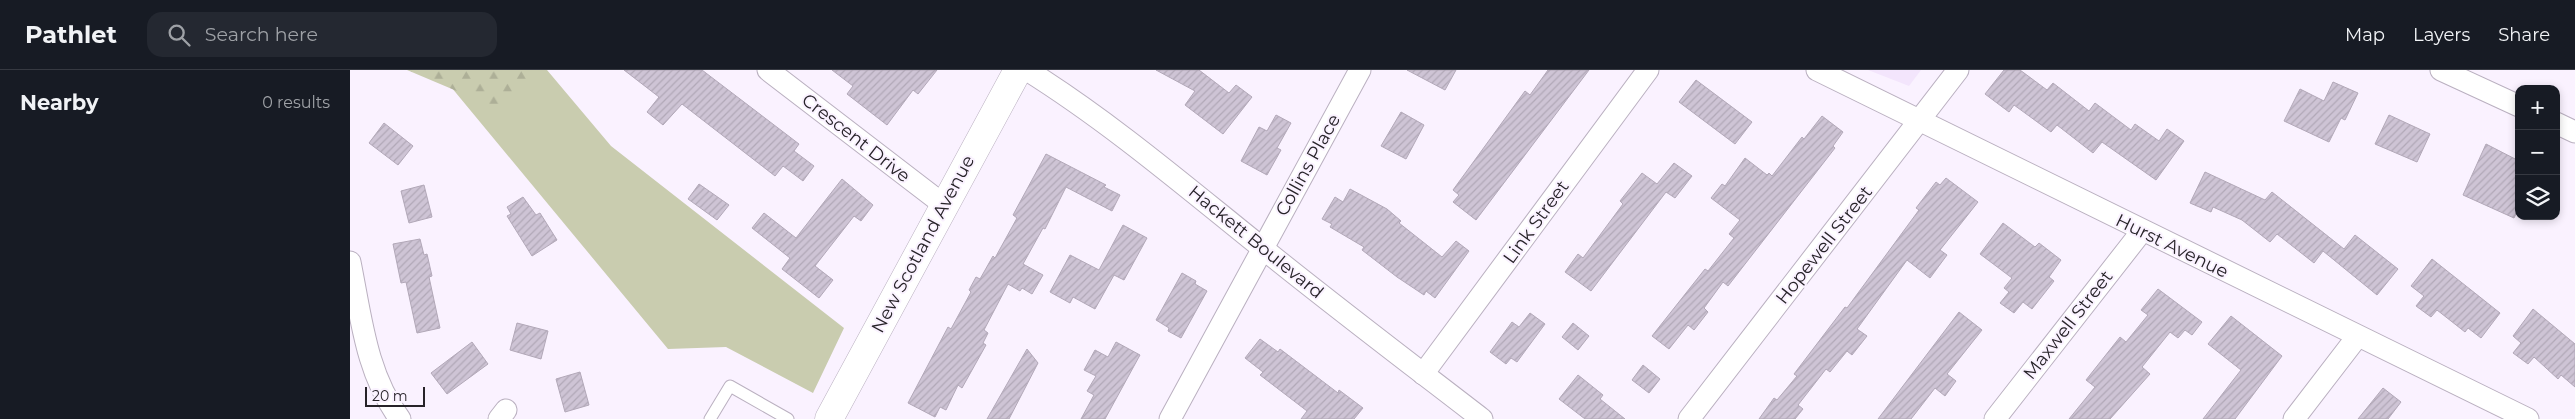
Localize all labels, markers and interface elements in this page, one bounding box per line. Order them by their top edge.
search box [147,12,497,57]
text: Pathlet [25,20,117,49]
icon: search [165,21,193,49]
text: Search here [205,23,318,46]
text: Map [2345,24,2385,46]
text: Layers [2413,24,2470,46]
text: Share [2498,24,2550,46]
map controls [2515,85,2560,220]
button: + [2515,85,2560,130]
street label: Crescent Drive [797,89,915,187]
text: Nearby [20,90,99,115]
text: 0 results [262,93,330,112]
street label: Collins Place [1271,110,1345,220]
button: − [2515,130,2560,175]
street label: New Scotland Avenue [867,151,979,337]
button: layers [2515,175,2560,220]
street label: Link Street [1498,176,1574,268]
street label: Hackett Boulevard [1184,181,1328,303]
street label: Hopewell Street [1771,181,1877,309]
street label: Hurst Avenue [2112,209,2232,283]
street label: Maxwell Street [2019,266,2117,384]
scale bar [365,384,425,407]
text: 20 m [372,387,408,405]

